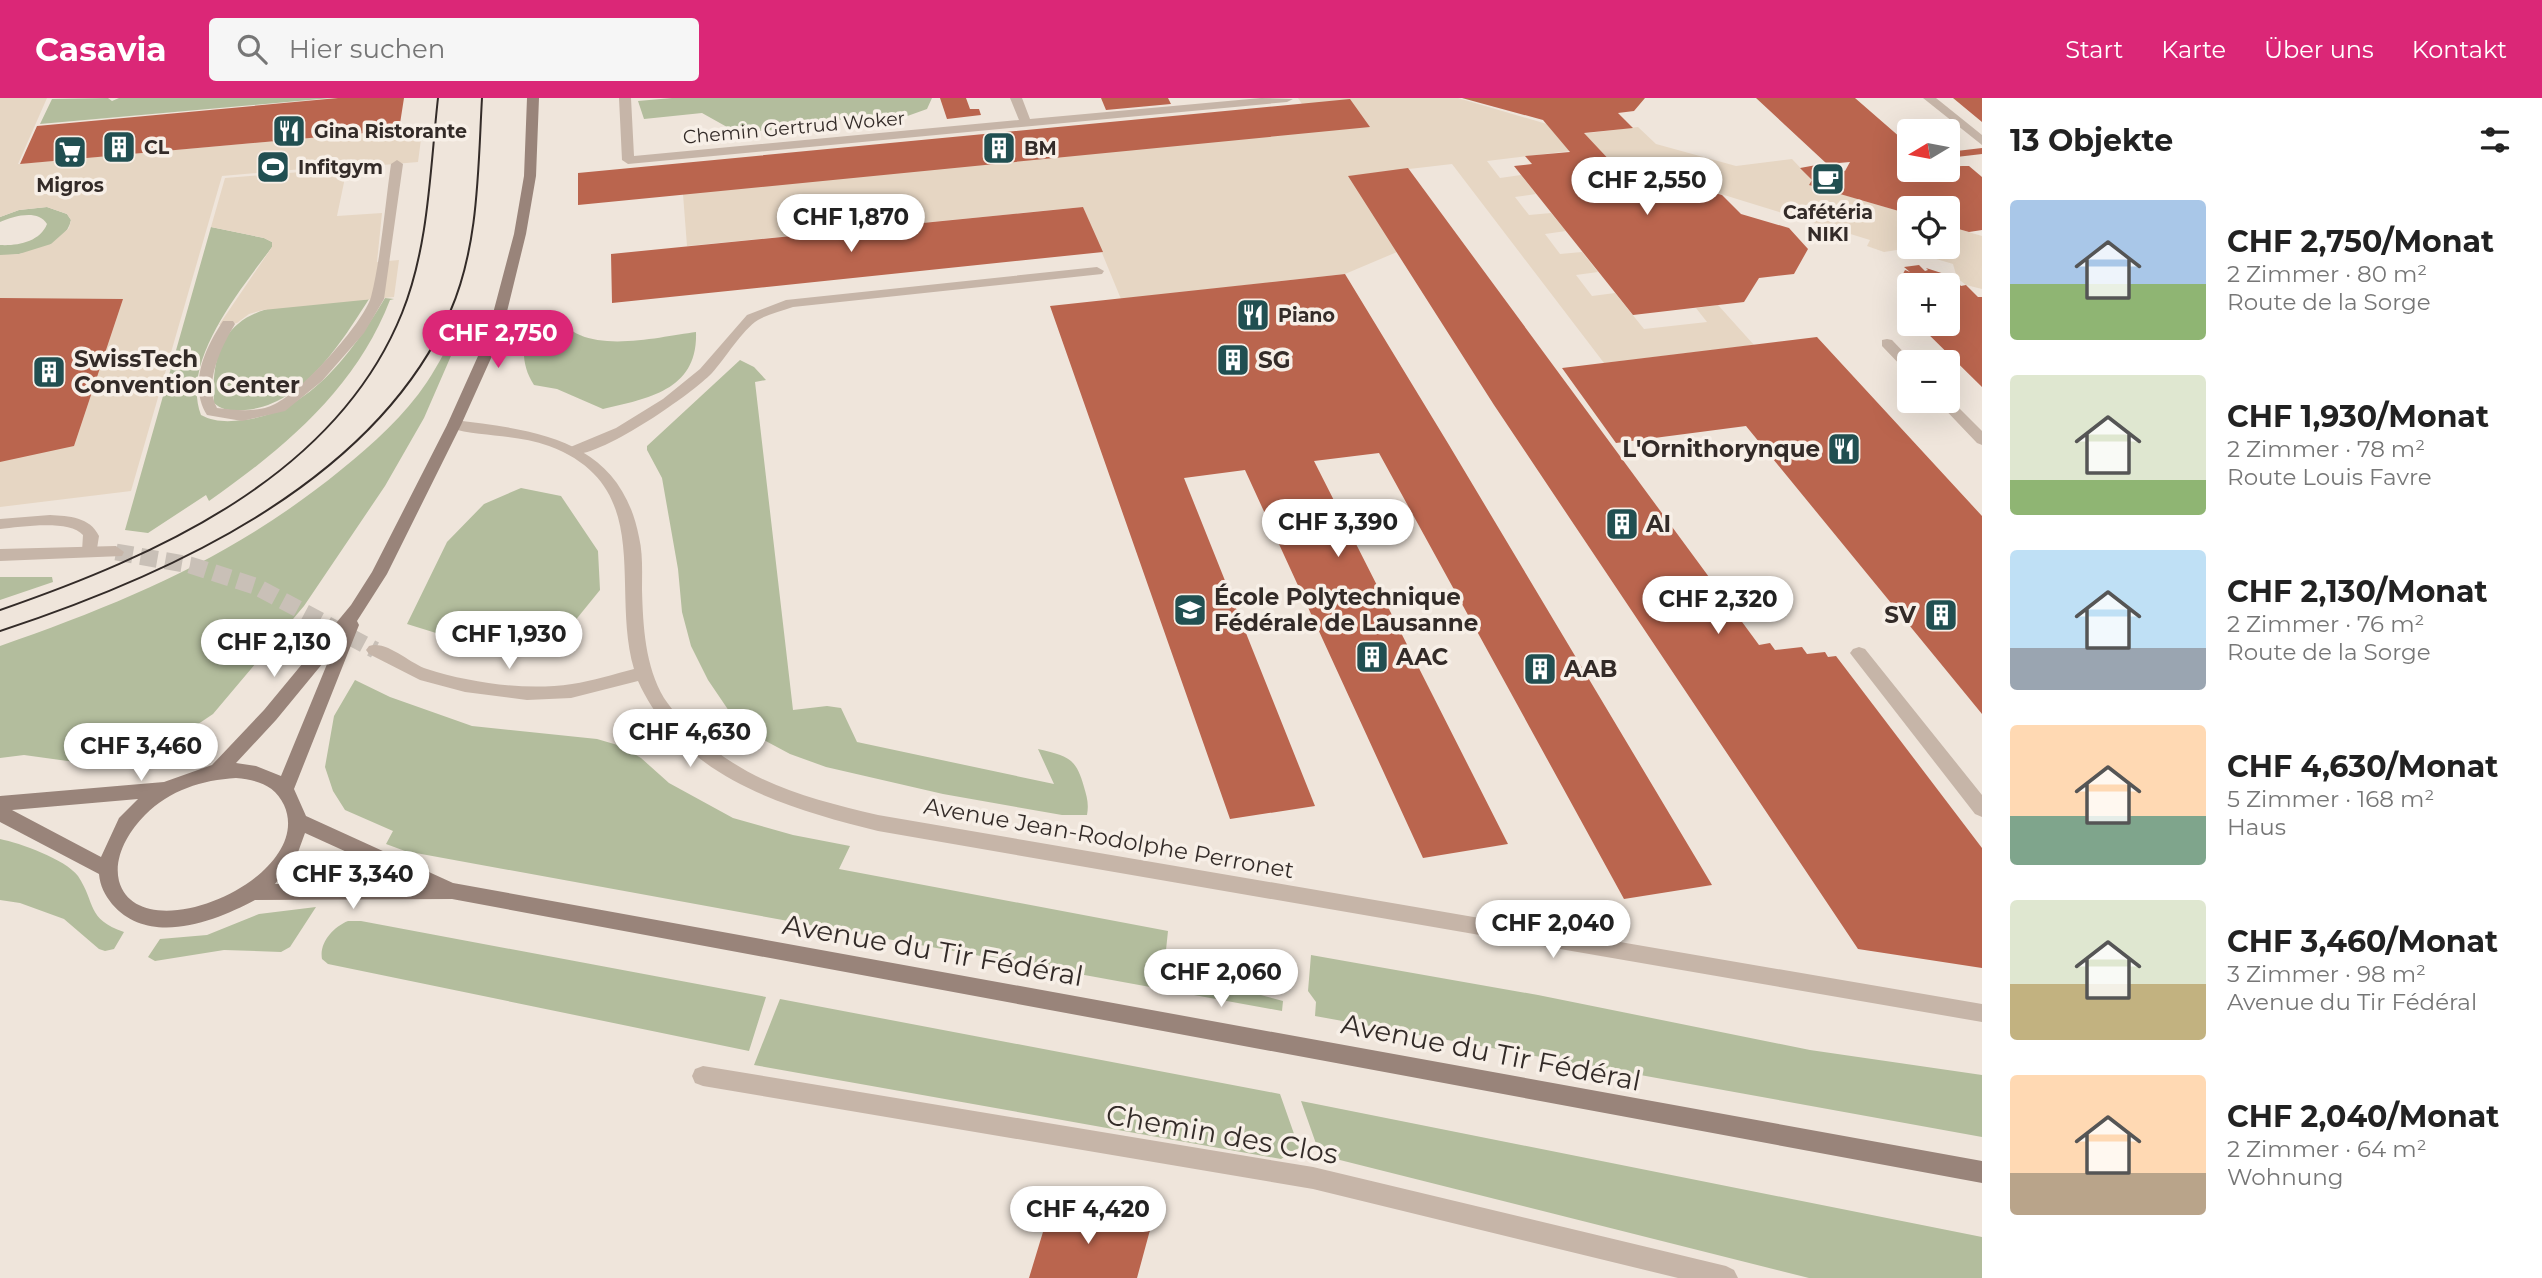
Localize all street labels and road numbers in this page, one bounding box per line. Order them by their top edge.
street label: Chemin Gertrud Woker [682,106,906,149]
street label: Avenue Jean-Rodolphe Perronet [922,792,1296,884]
street label: Avenue du Tir Fédéral [780,907,1086,993]
street label: Avenue du Tir Fédéral [1338,1006,1644,1098]
street label: Chemin des Clos [1103,1097,1341,1171]

